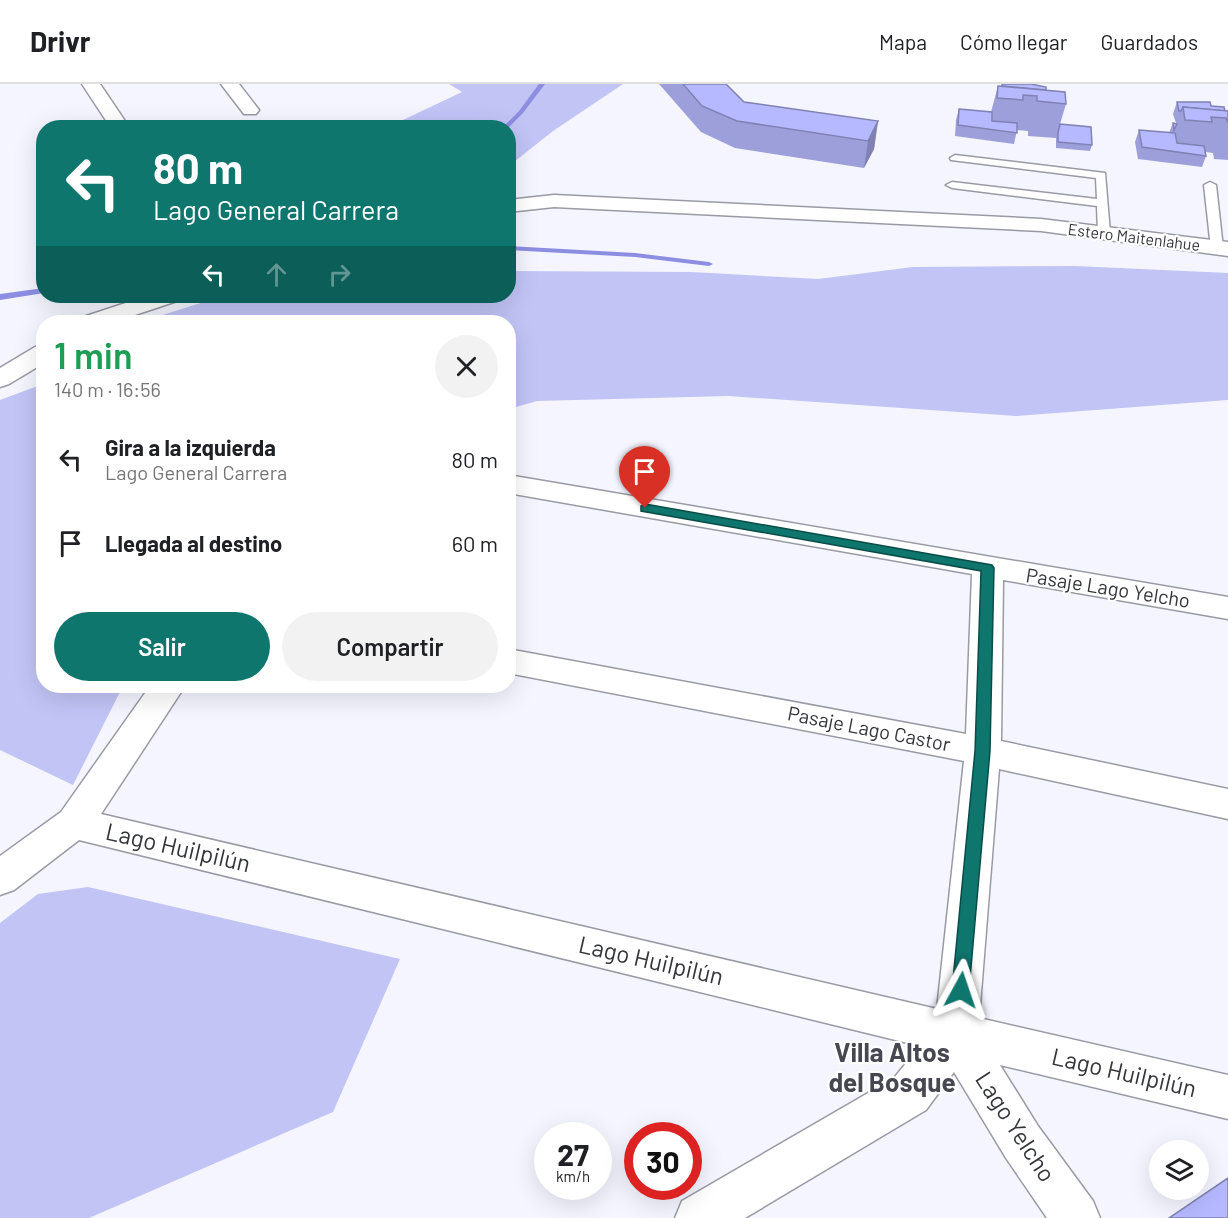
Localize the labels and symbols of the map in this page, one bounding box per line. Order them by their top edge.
street label: Estero Maitenlahue [1067,219,1201,254]
pin [619,446,670,508]
street label: Pasaje Lago Yelcho [1024,562,1192,612]
street label: Pasaje Lago Castor [786,700,953,756]
street label: Lago Huilpilún [103,816,253,877]
street label: Lago Huilpilún [576,929,726,990]
position arrow [929,958,993,1022]
district label: Villa Altos del Bosque [828,1036,956,1097]
street label: Lago Huilpilún [1049,1041,1199,1102]
street label: Lago Yelcho [970,1066,1063,1187]
speed limit sign: 30 [624,1122,702,1200]

